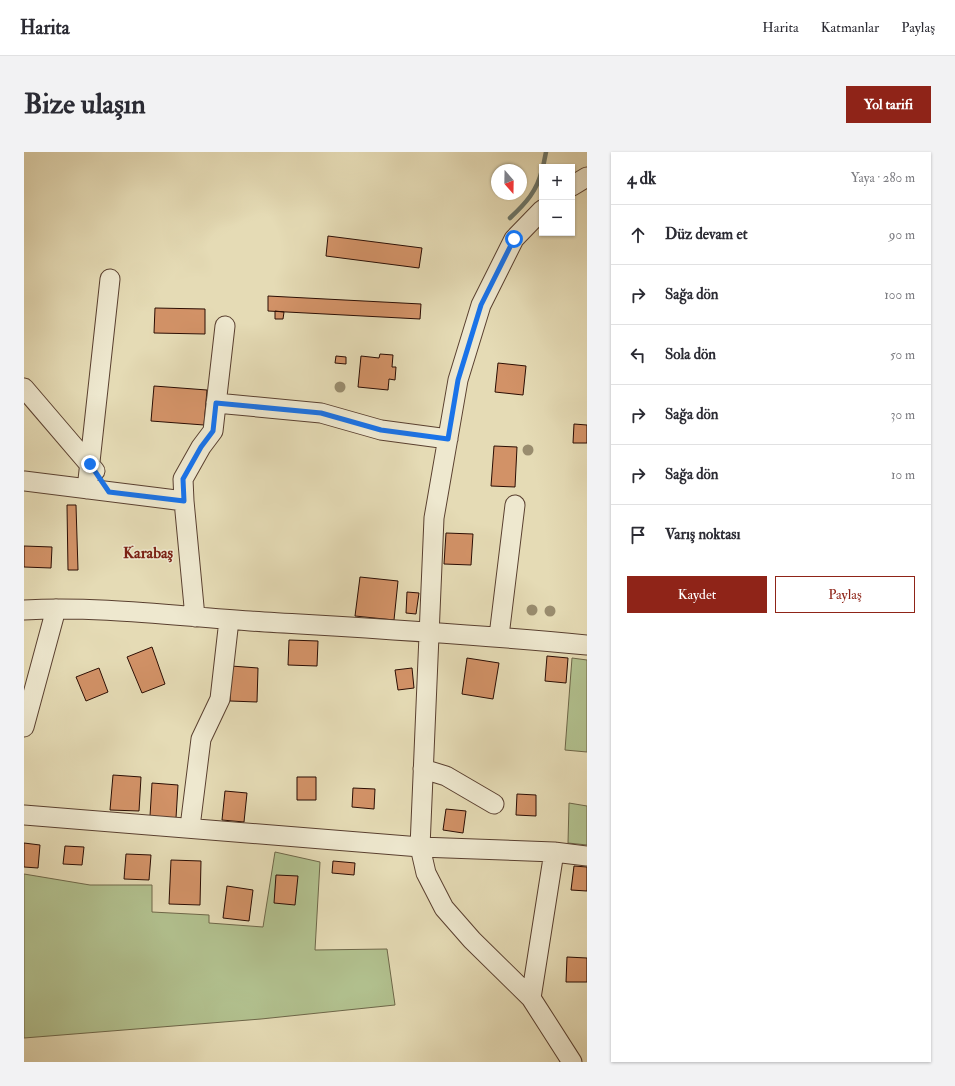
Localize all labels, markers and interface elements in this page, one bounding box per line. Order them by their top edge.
text: Harita [20,16,70,40]
text: Harita [762,19,799,36]
text: Katmanlar [821,19,879,36]
text: Paylaş [901,19,935,36]
button: Yol tarifi [846,86,931,123]
text: Bize ulaşın [24,87,146,122]
north arrow [491,164,527,200]
map controls [539,164,575,236]
button: + [539,164,575,200]
text: 4 dk [627,168,656,189]
text: Yaya · 280 m [851,170,915,186]
button: − [539,200,575,236]
icon: ahead [627,224,649,246]
text: Düz devam et [665,225,748,244]
text: 90 m [889,227,915,243]
route start [505,230,523,248]
icon: right [627,284,649,306]
text: Sağa dön [665,285,719,304]
text: 100 m [884,287,915,303]
icon: left [627,344,649,366]
text: Sola dön [665,345,716,364]
text: 50 m [890,347,915,363]
icon: right [627,404,649,426]
text: Sağa dön [665,405,719,424]
text: 30 m [891,407,915,423]
route end [81,455,99,473]
icon: right [627,464,649,486]
text: Sağa dön [665,465,719,484]
text: 10 m [891,467,915,483]
icon: arrive [627,524,649,546]
text: Varış noktası [665,525,740,544]
district label: Karabaş [123,543,174,563]
button: Kaydet [627,576,767,613]
button: Paylaş [775,576,915,613]

